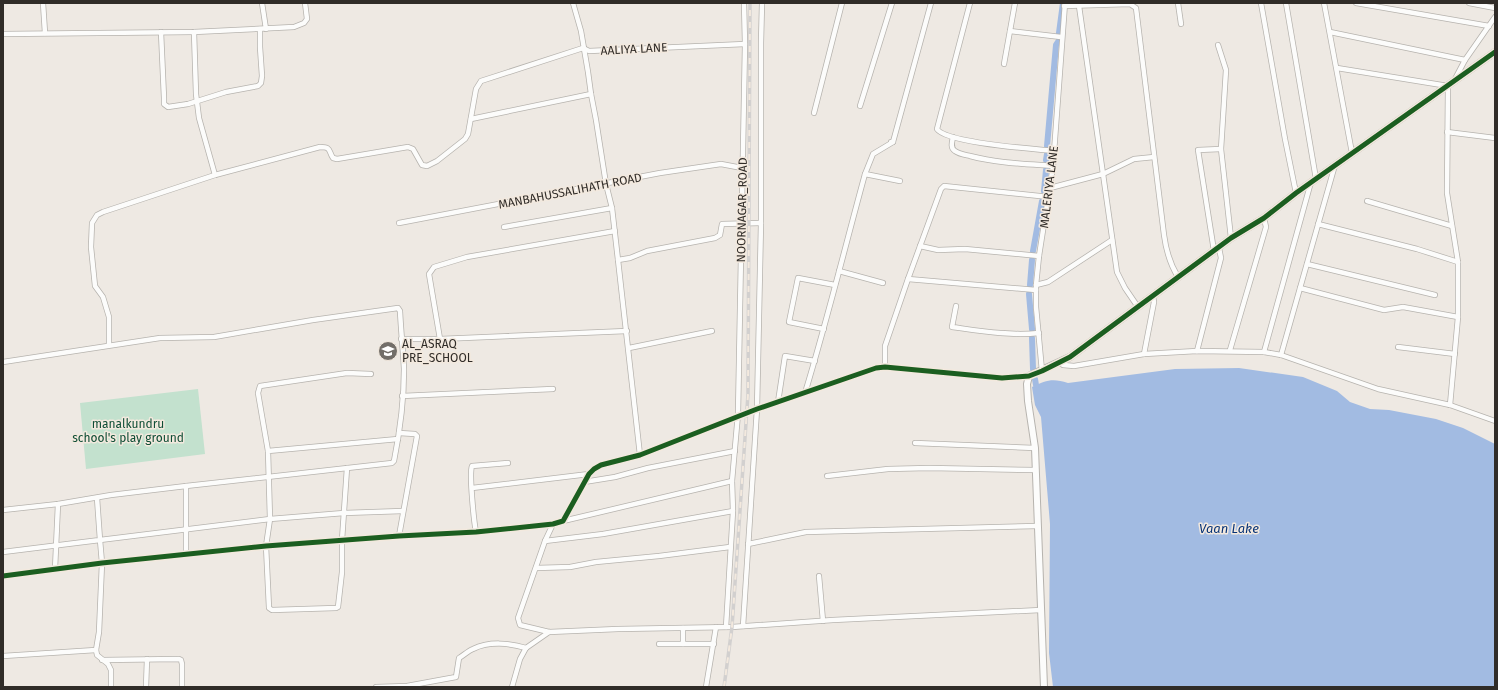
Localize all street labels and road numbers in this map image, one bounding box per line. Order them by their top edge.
street label: AALIYA LANE [600,40,668,58]
street label: MALERIYA LANE [1037,145,1061,229]
street label: NOORNAGAR_ROAD [734,157,750,263]
street label: MANBAHUSSALIHATH ROAD [497,170,643,212]

